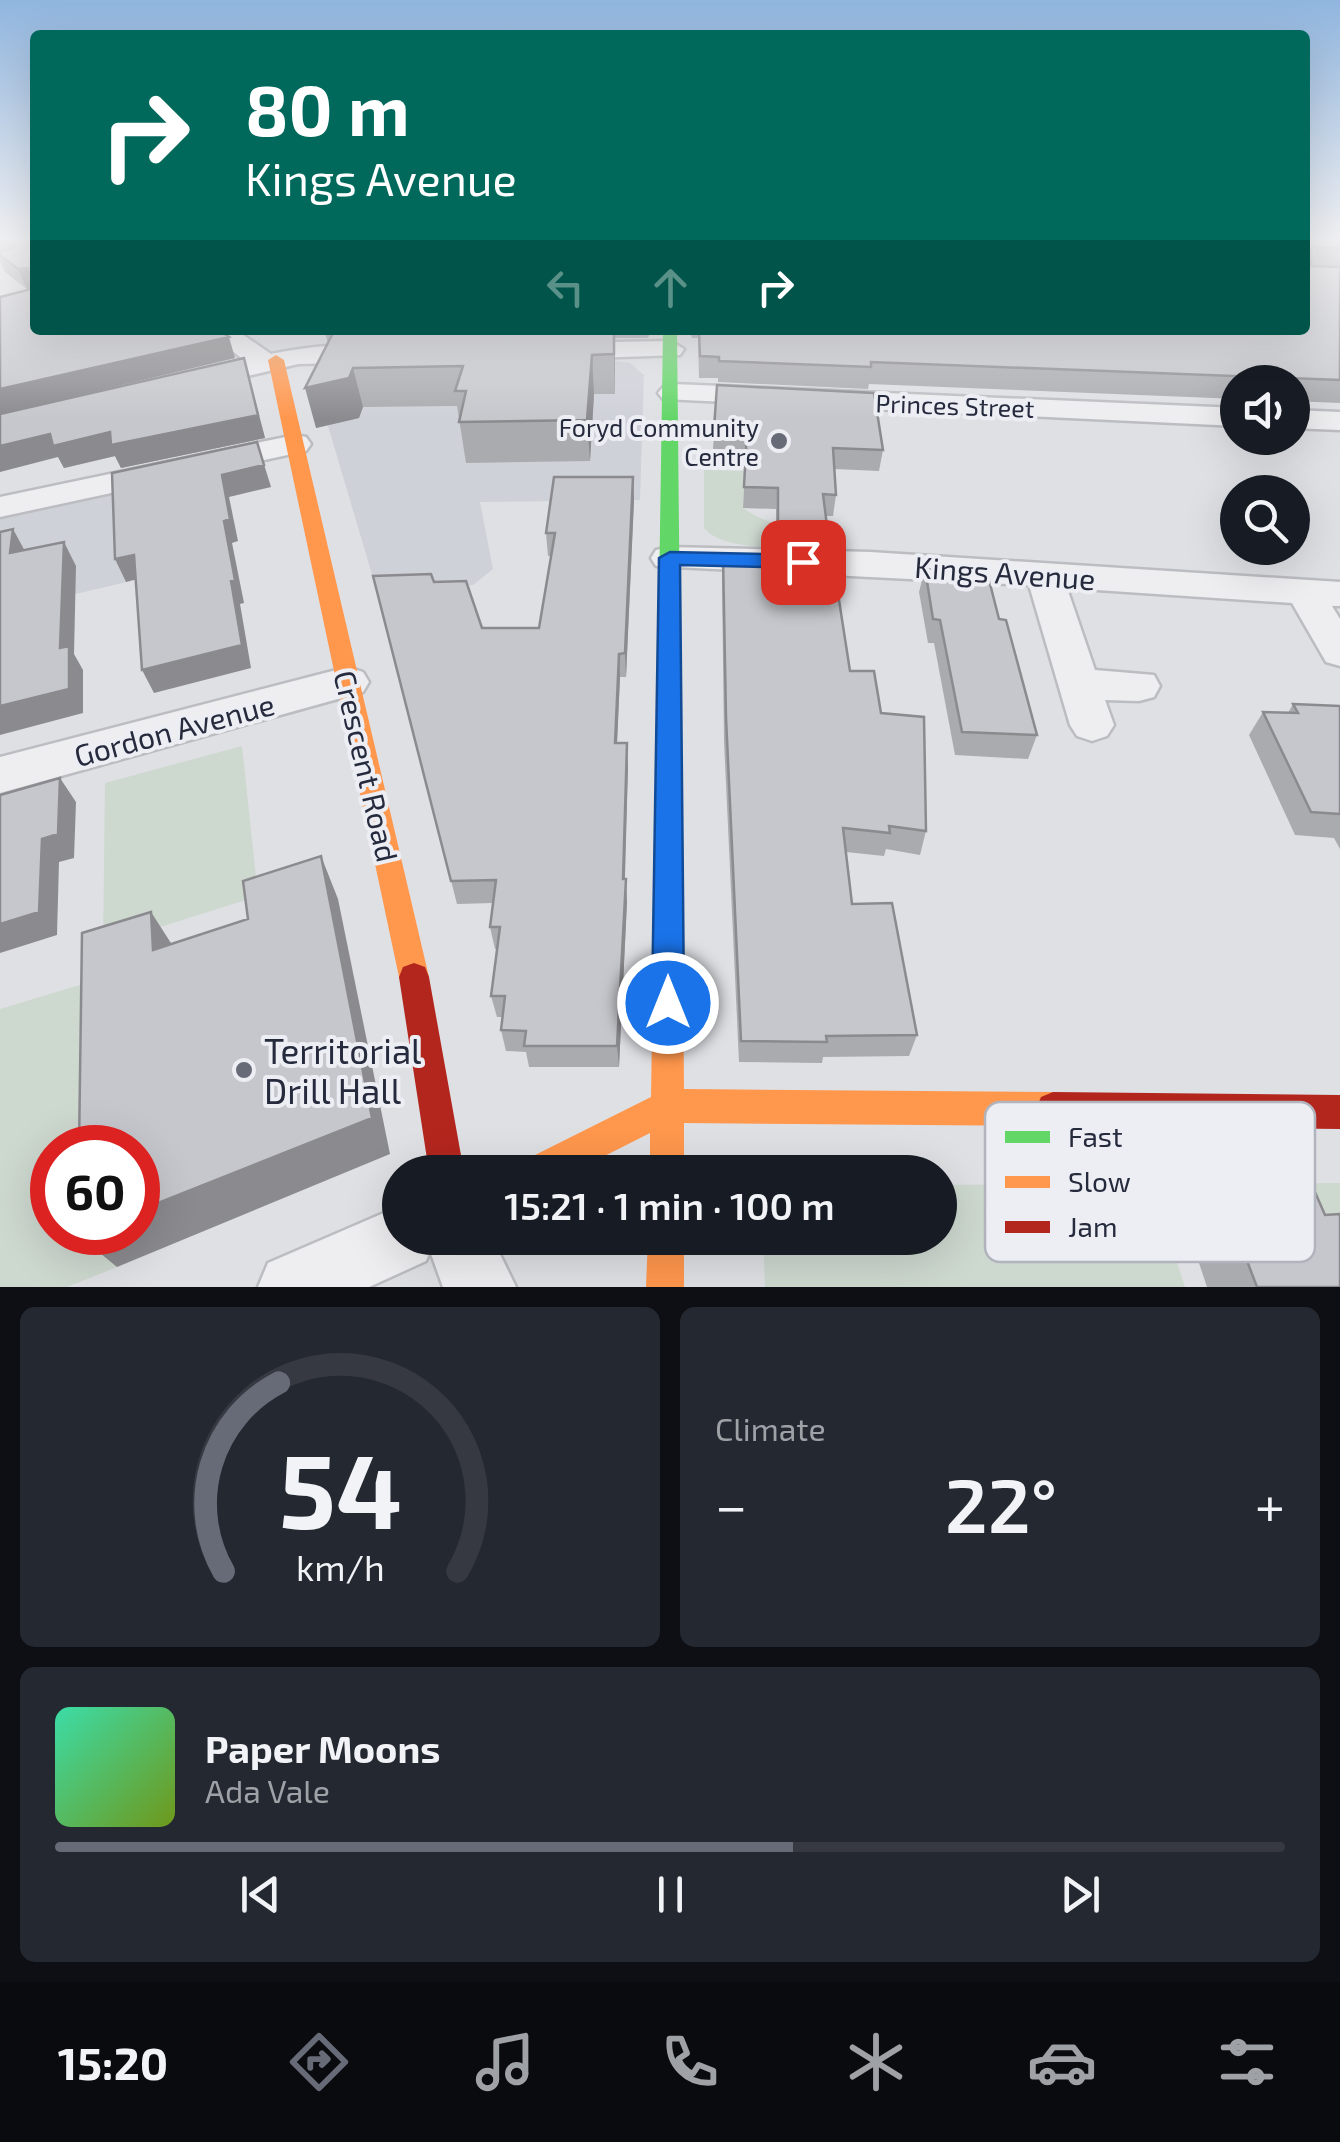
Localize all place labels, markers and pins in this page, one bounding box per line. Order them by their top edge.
place label: Foryd Community Centre [559,412,759,471]
marker: Foryd Community Centre [768,430,790,452]
pin [761,520,846,605]
place label: Territorial Drill Hall [264,1029,422,1111]
marker: Territorial Drill Hall [233,1059,255,1081]

